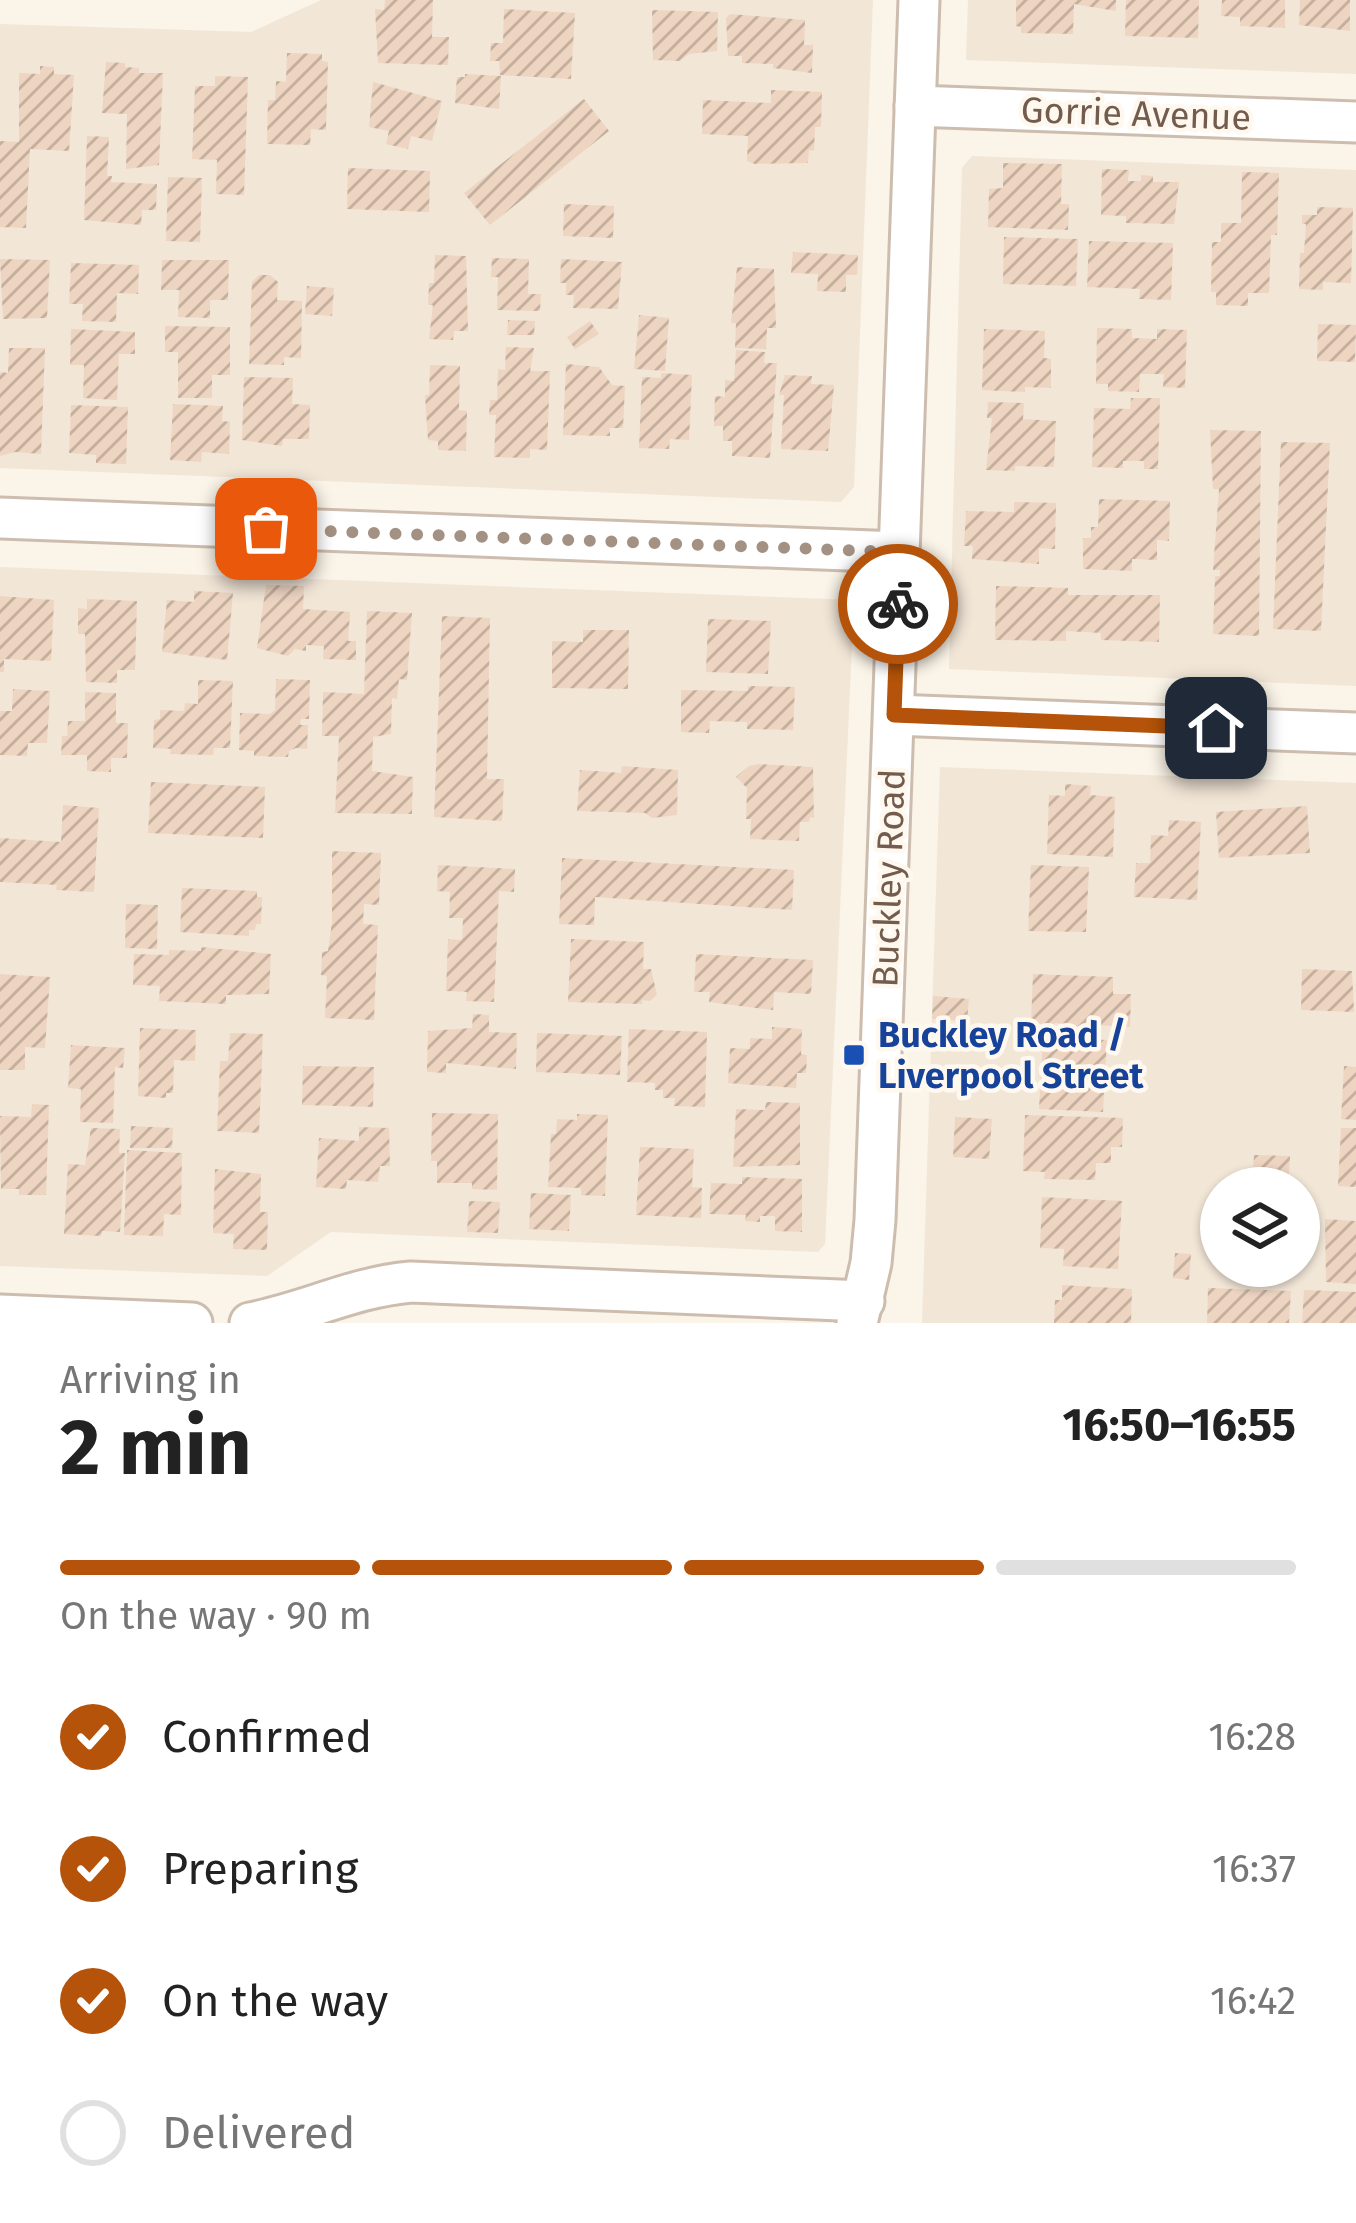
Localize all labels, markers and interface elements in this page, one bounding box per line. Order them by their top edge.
street label: Gorrie Avenue [1020,88,1252,140]
pin [215,478,317,580]
icon: bag [233,496,299,562]
courier [838,544,958,664]
icon: bike [865,571,931,637]
pin [1165,677,1267,779]
icon: home [1183,695,1249,761]
street label: Buckley Road [863,768,915,988]
place label: Buckley Road / Liverpool Street [878,1013,1144,1098]
marker: Buckley Road / Liverpool Street [841,1042,867,1068]
map controls [1200,1167,1320,1287]
button: layers [1200,1167,1320,1287]
text: Arriving in [60,1357,241,1403]
text: 16:50–16:55 [1062,1398,1296,1452]
text: 2 min [60,1401,252,1495]
text: On the way · 90 m [60,1593,372,1639]
icon: check [60,1704,126,1770]
text: Confirmed [162,1710,372,1764]
text: 16:28 [1208,1714,1296,1760]
icon: check [60,1836,126,1902]
text: Preparing [162,1842,358,1896]
text: 16:37 [1212,1846,1296,1892]
icon: check [60,1968,126,2034]
text: On the way [162,1974,388,2028]
text: 16:42 [1210,1978,1296,2024]
text: Delivered [162,2106,355,2160]

